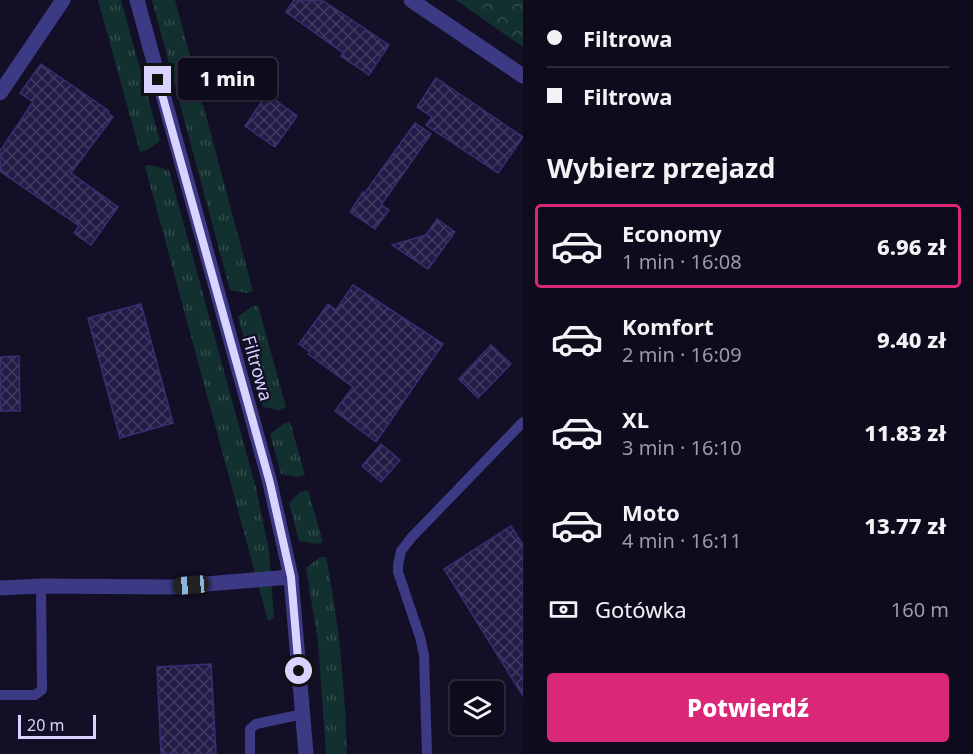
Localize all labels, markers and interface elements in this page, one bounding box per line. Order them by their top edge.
text: Filtrowa [583,23,672,53]
callout: 1 min [179,59,278,101]
text: 1 min [200,65,255,92]
route end [144,66,171,93]
text: Filtrowa [583,81,672,111]
text: Wybierz przejazd [547,149,775,186]
text: Economy [622,218,721,248]
icon: car [550,219,604,273]
text: 6.96 zł [877,231,946,261]
text: 1 min · 16:08 [622,248,742,275]
text: Komfort [622,311,713,341]
icon: car [550,312,604,366]
text: 9.40 zł [877,324,946,354]
street label: Filtrowa [237,332,279,404]
text: 2 min · 16:09 [622,341,742,368]
text: XL [622,404,649,434]
icon: car [550,405,604,459]
text: 11.83 zł [864,417,946,447]
text: 3 min · 16:10 [622,434,742,461]
text: Moto [622,497,680,527]
icon: car [550,498,604,552]
text: 13.77 zł [864,510,946,540]
text: 4 min · 16:11 [622,527,742,554]
car [172,574,210,596]
icon: cash [547,593,580,626]
text: Gotówka [595,594,687,624]
text: 160 m [891,596,949,623]
route start [285,657,312,684]
button: Potwierdź [547,673,949,742]
map controls [450,681,504,735]
button: layers [450,681,504,735]
scale bar [18,712,96,740]
text: 20 m [27,714,64,736]

